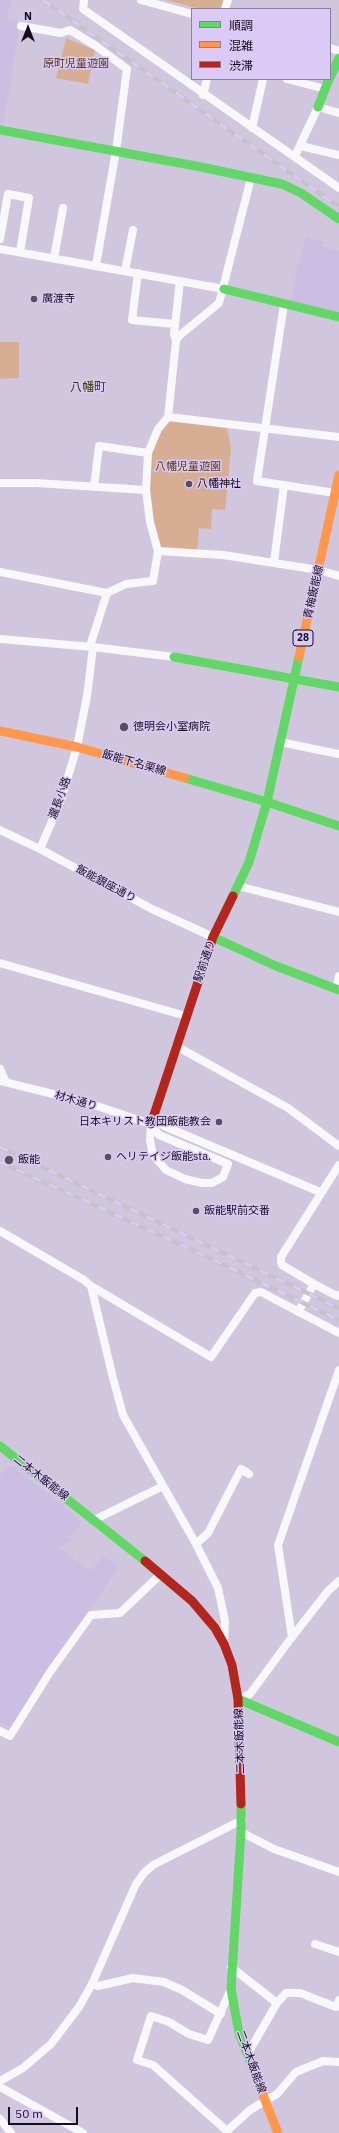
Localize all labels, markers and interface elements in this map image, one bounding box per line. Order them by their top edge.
north arrow [8,8,48,48]
legend [191,8,331,80]
text: N [24,9,32,23]
text: 順調 [229,18,253,33]
text: 混雑 [229,38,253,53]
park label: 原町児童遊園 [43,57,109,71]
text: 渋滞 [229,58,253,73]
place label: 廣渡寺 [42,292,75,306]
marker: 廣渡寺 [29,294,39,304]
district label: 八幡町 [70,381,106,395]
park label: 八幡児童遊園 [155,460,221,474]
place label: 八幡神社 [197,477,241,491]
marker: 八幡神社 [184,479,194,489]
street label: 青梅飯能線 [301,564,327,620]
road number: 28 [293,630,313,646]
place label: 徳明会小室病院 [133,720,210,734]
marker: 徳明会小室病院 [118,721,130,733]
street label: 飯能下名栗線 [100,748,168,778]
street label: 瀧長小路 [46,775,74,821]
street label: 飯能銀座通り [74,863,138,905]
street label: 駅前通り [192,938,218,984]
street label: 材木通り [53,1089,99,1113]
place label: 日本キリスト教団飯能教会 [79,1115,211,1129]
marker: 日本キリスト教団飯能教会 [214,1117,224,1127]
place label: ヘリテイジ飯能sta. [116,1150,211,1164]
marker: ヘリテイジ飯能sta. [103,1152,113,1162]
place label: 飯能 [18,1153,40,1167]
marker: 飯能 [3,1154,15,1166]
place label: 飯能駅前交番 [204,1204,270,1218]
marker: 飯能駅前交番 [191,1206,201,1216]
street label: 二本木飯能線 [11,1452,71,1504]
street label: 二本木飯能線 [232,1708,248,1774]
street label: 二本木飯能線 [234,2029,268,2095]
scale bar [10,2099,80,2125]
text: 50 m [15,2106,43,2121]

